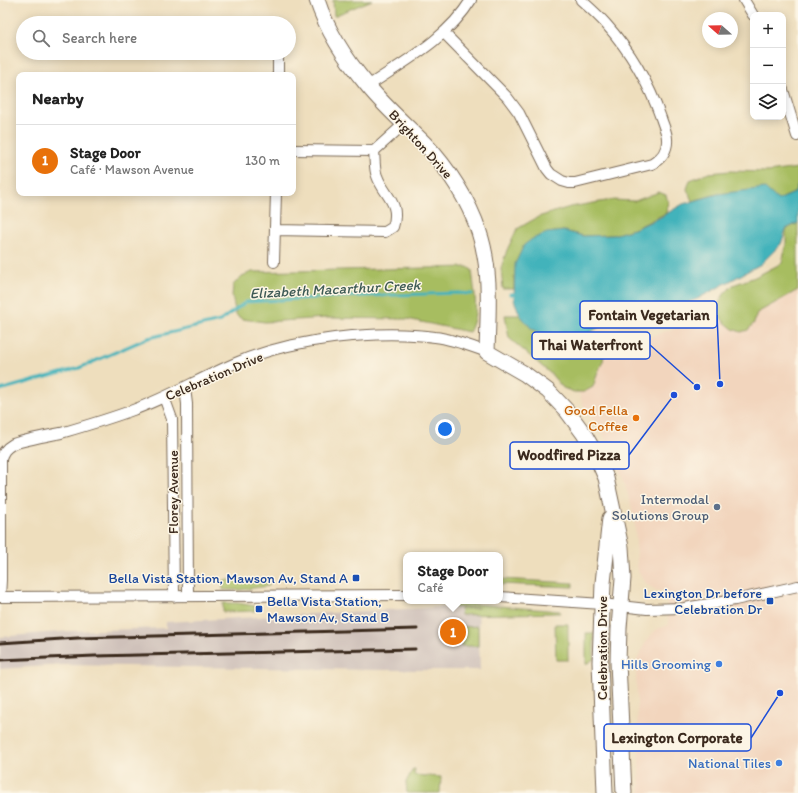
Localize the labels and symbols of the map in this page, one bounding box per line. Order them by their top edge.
north arrow [702,12,738,48]
street label: Brighton Drive [385,106,456,183]
water label: Elizabeth Macarthur Creek [249,275,422,302]
callout: Fontain Vegetarian [580,301,717,328]
text: Fontain Vegetarian [588,306,710,325]
callout: Thai Waterfront [532,332,650,359]
text: Thai Waterfront [538,336,643,354]
street label: Celebration Drive [163,348,266,405]
place label: Good Fella Coffee [564,402,629,435]
marker: Good Fella Coffee [631,413,641,423]
your location [435,419,455,439]
callout: Woodfired Pizza [510,442,629,469]
text: Woodfired Pizza [517,446,621,464]
street label: Florey Avenue [165,450,182,534]
place label: Intermodal Solutions Group [612,491,709,524]
marker: Intermodal Solutions Group [712,502,722,512]
place label: Bella Vista Station, Mawson Av, Stand A [108,570,348,587]
marker: Bella Vista Station, Mawson Av, Stand A [351,573,361,583]
place label: Lexington Dr before Celebration Dr [643,585,762,618]
place label: Bella Vista Station, Mawson Av, Stand B [267,593,389,626]
street label: Celebration Drive [594,595,611,700]
marker: Lexington Dr before Celebration Dr [765,596,775,606]
marker: Bella Vista Station, Mawson Av, Stand B [254,604,264,614]
pin: 1 [440,617,466,647]
place label: Hills Grooming [621,656,712,673]
marker: Hills Grooming [714,659,724,669]
callout: Lexington Corporate [604,724,751,751]
text: Lexington Corporate [611,729,743,748]
place label: National Tiles [688,755,771,772]
marker: National Tiles [774,758,784,768]

